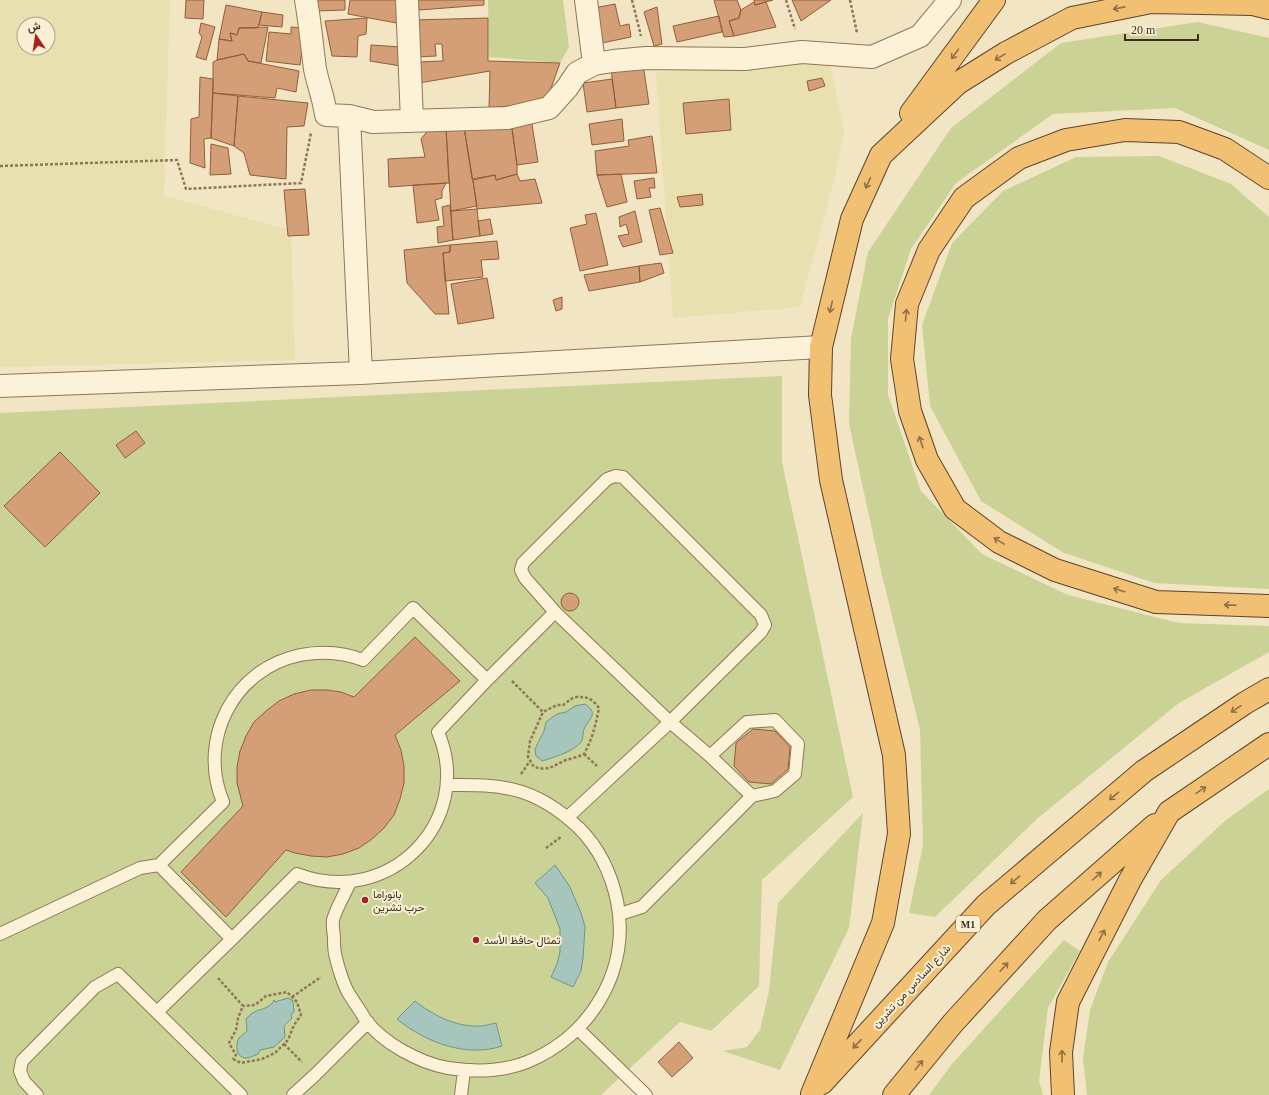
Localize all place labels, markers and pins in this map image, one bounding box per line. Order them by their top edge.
place label: بانوراما حرب تشرين [373,888,425,914]
marker: بانوراما حرب تشرين [360,895,370,905]
place label: تمثال حافظ الأسد [484,934,561,947]
marker: تمثال حافظ الأسد [471,935,481,945]

